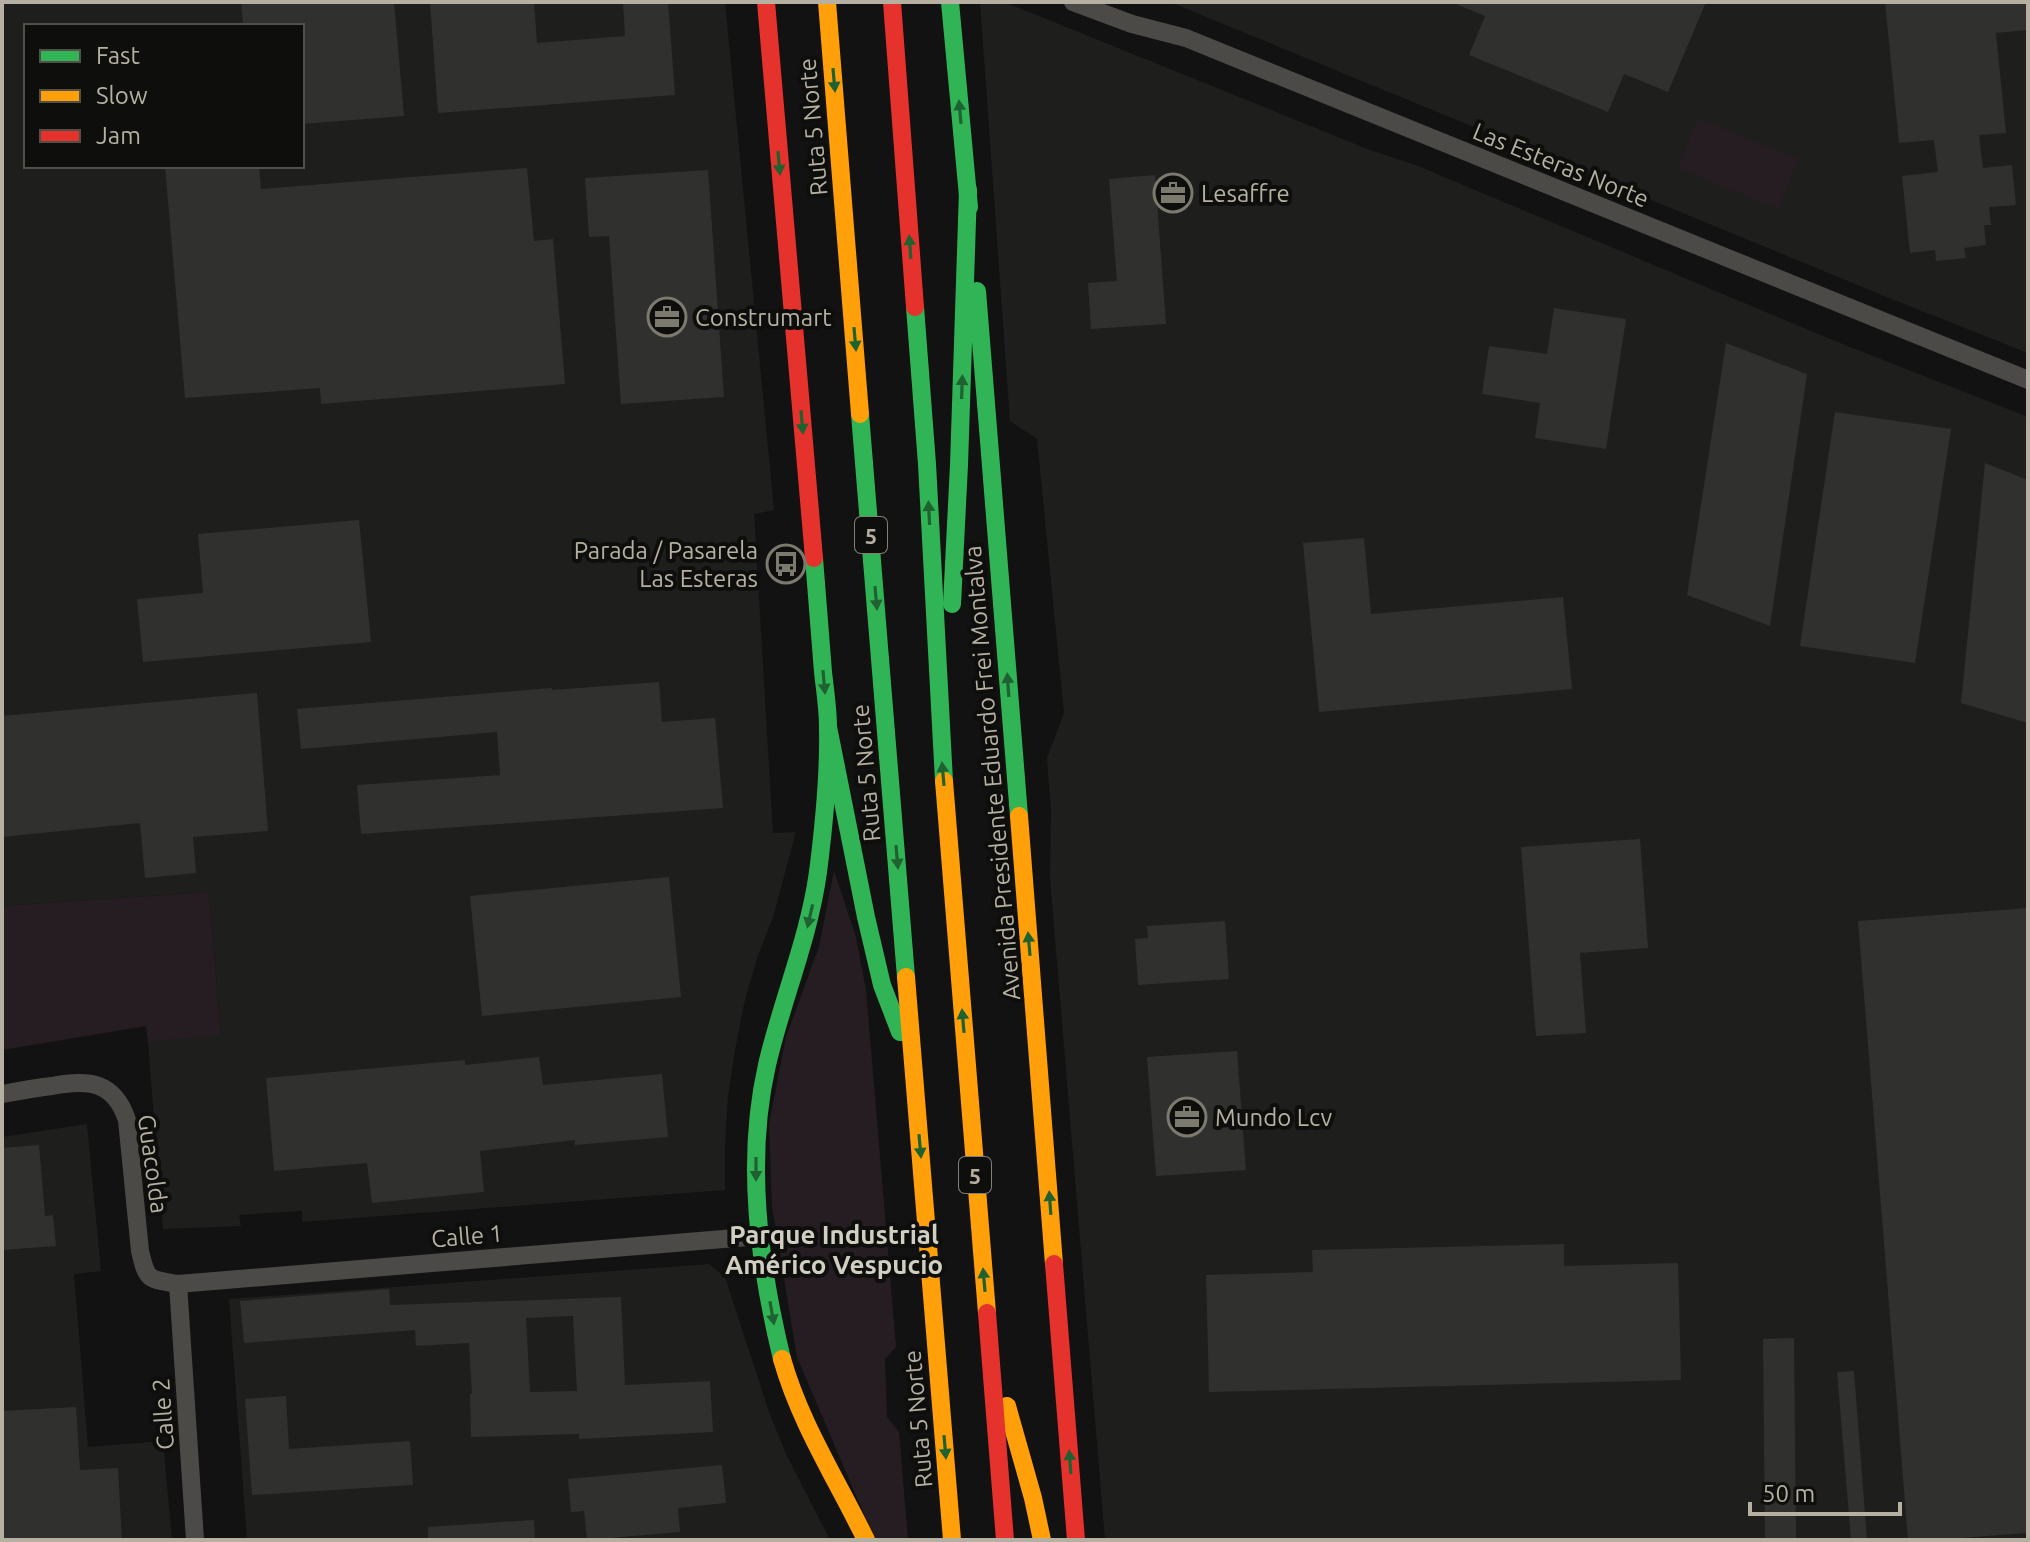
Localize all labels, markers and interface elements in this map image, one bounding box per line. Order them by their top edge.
legend [24,24,304,168]
text: Fast [96,42,140,69]
street label: Ruta 5 Norte [794,57,832,197]
one-way arrow [827,68,840,93]
text: Slow [96,82,148,109]
one-way arrow [954,99,967,124]
street label: Las Esteras Norte [1469,117,1653,213]
text: Jam [96,122,141,149]
one-way arrow [773,151,786,176]
office icon: Lesaffre [1152,172,1194,214]
place label: Lesaffre [1201,180,1290,207]
one-way arrow [903,234,916,259]
office icon: Construmart [646,296,688,338]
place label: Construmart [695,304,832,331]
one-way arrow [849,327,862,352]
one-way arrow [956,374,969,399]
one-way arrow [796,410,809,435]
one-way arrow [923,500,936,525]
road number: 5 [855,517,887,553]
place label: Parada / Pasarela Las Esteras [574,537,758,592]
bus stop icon: Parada / Pasarela Las Esteras [765,543,807,585]
street label: Avenida Presidente Eduardo Frei Montalva [959,545,1025,1001]
one-way arrow [870,586,883,611]
one-way arrow [818,669,831,694]
one-way arrow [1001,672,1014,697]
street label: Ruta 5 Norte [847,703,885,843]
one-way arrow [936,762,949,787]
one-way arrow [891,845,904,870]
one-way arrow [803,904,816,929]
one-way arrow [1022,931,1035,956]
one-way arrow [956,1008,969,1033]
office icon: Mundo Lcv [1166,1096,1208,1138]
place label: Mundo Lcv [1215,1104,1332,1131]
street label: Guacolda [133,1113,173,1215]
one-way arrow [914,1134,927,1159]
one-way arrow [749,1157,762,1182]
road number: 5 [959,1157,991,1193]
one-way arrow [1043,1190,1056,1215]
street label: Calle 1 [430,1219,504,1253]
district label: Parque Industrial Américo Vespucio [725,1220,943,1279]
one-way arrow [977,1267,990,1292]
one-way arrow [767,1301,779,1326]
street label: Ruta 5 Norte [899,1349,937,1489]
street label: Calle 2 [147,1377,179,1451]
one-way arrow [938,1435,951,1460]
one-way arrow [1063,1449,1076,1474]
scale bar [1750,1466,1900,1516]
text: 50 m [1762,1480,1815,1507]

